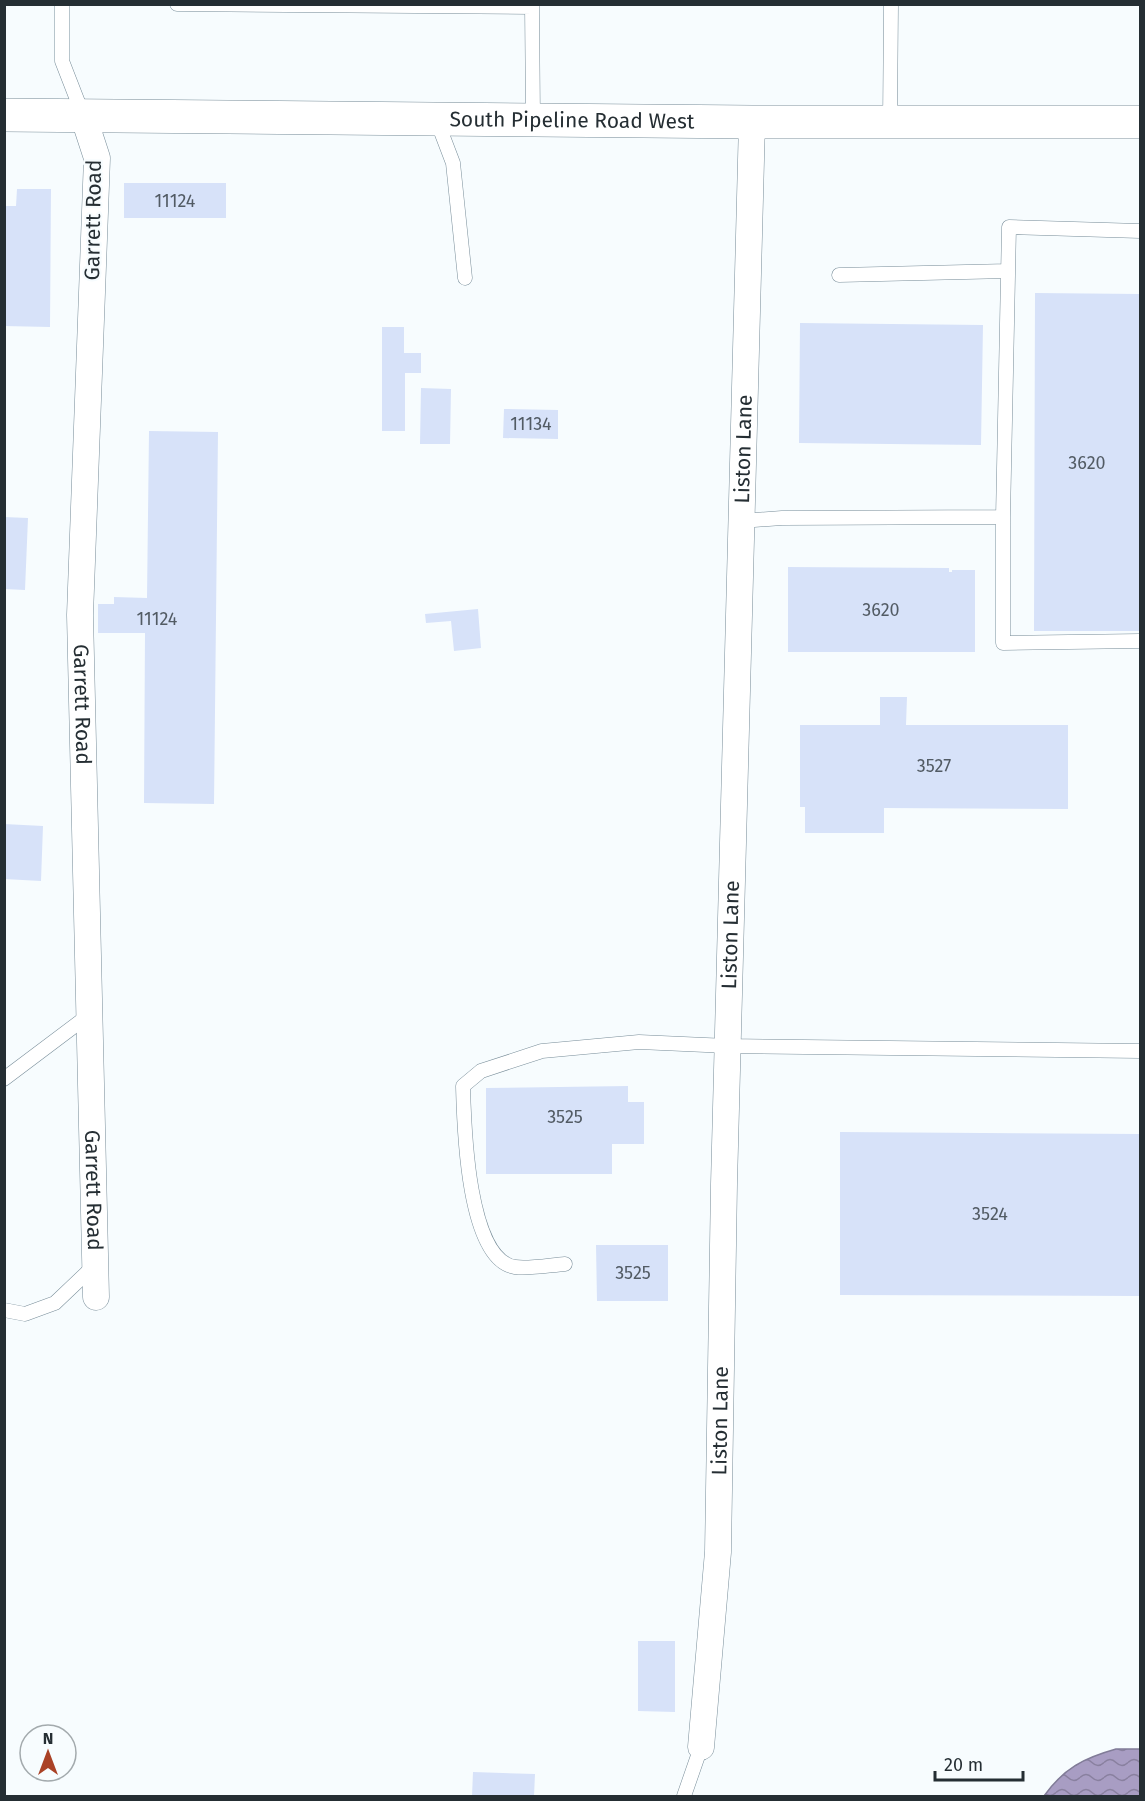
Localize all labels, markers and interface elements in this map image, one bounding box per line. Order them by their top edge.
street label: South Pipeline Road West [449,106,695,134]
street label: Garrett Road [79,159,107,281]
house number: 11124 [155,190,196,212]
street label: Liston Lane [729,394,758,504]
house number: 11134 [510,413,552,435]
house number: 3620 [1068,452,1106,474]
house number: 3620 [862,599,900,621]
house number: 11124 [137,608,178,630]
street label: Garrett Road [68,644,97,765]
house number: 3527 [917,755,951,777]
street label: Liston Lane [716,880,745,990]
house number: 3525 [547,1106,583,1128]
street label: Garrett Road [79,1130,108,1251]
house number: 3524 [972,1203,1008,1225]
house number: 3525 [615,1262,651,1284]
street label: Liston Lane [706,1366,734,1476]
north arrow [18,1723,78,1783]
text: N [43,1729,53,1748]
scale bar [935,1744,1024,1782]
text: 20 m [944,1754,983,1776]

